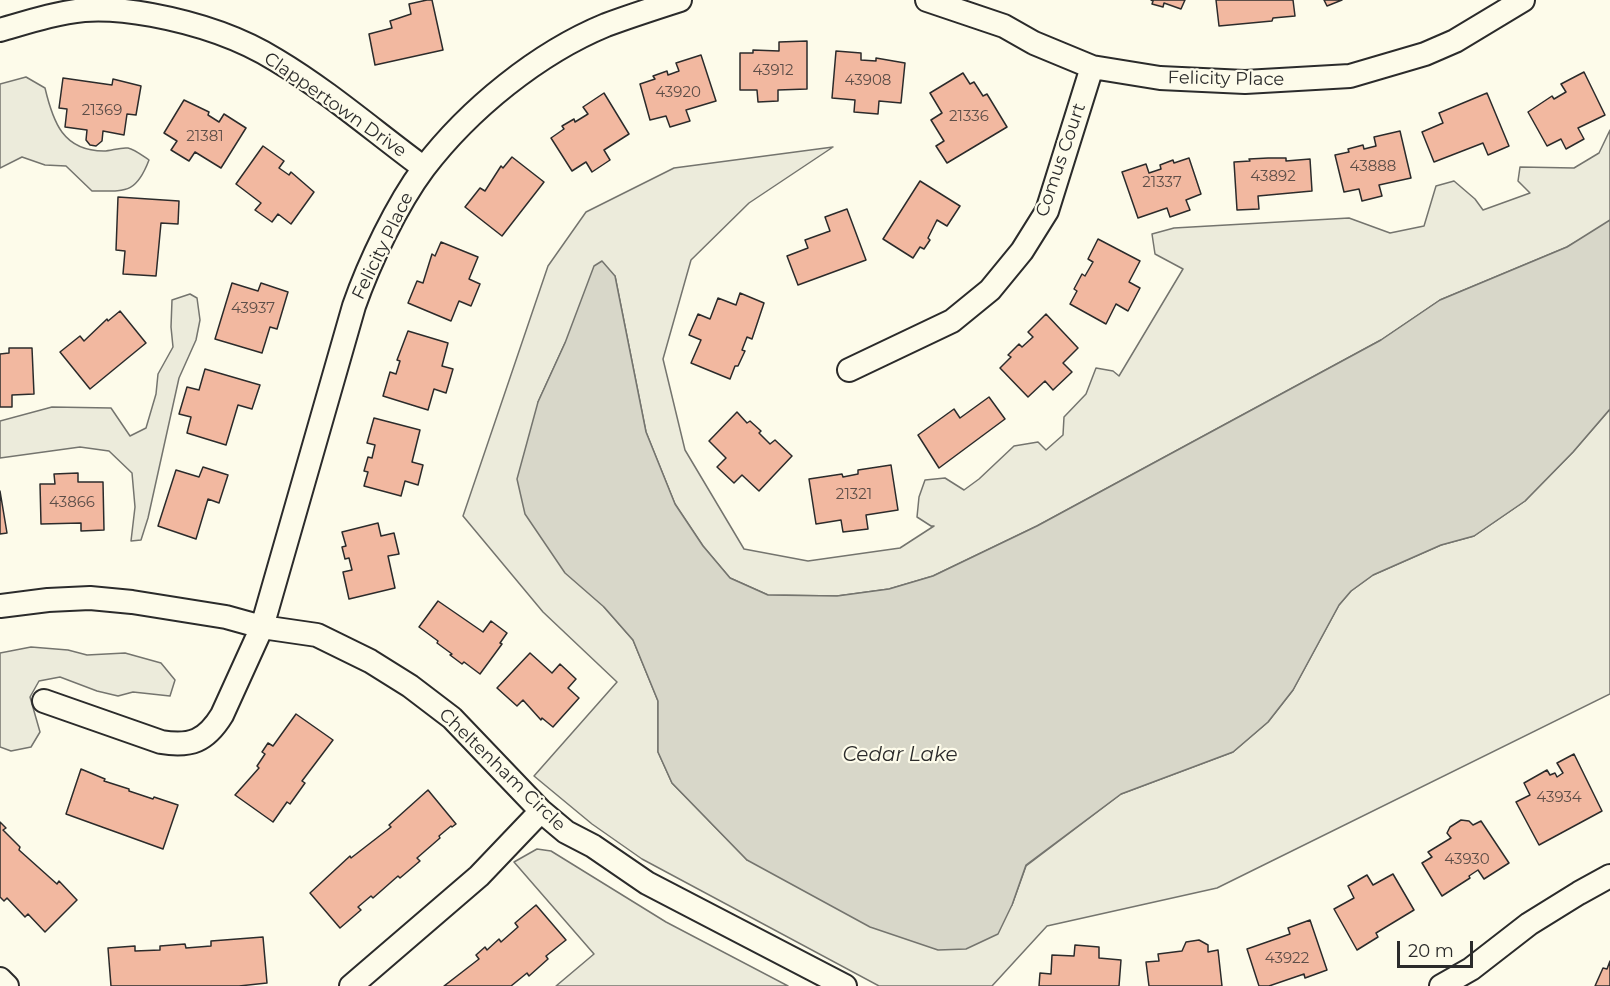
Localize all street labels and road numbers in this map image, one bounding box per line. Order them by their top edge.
street label: Clappertown Drive [260,48,410,162]
street label: Felicity Place [1167,67,1285,91]
street label: Comus Court [1031,100,1091,220]
street label: Felicity Place [348,189,418,303]
street label: Cheltenham Circle [434,704,570,836]

